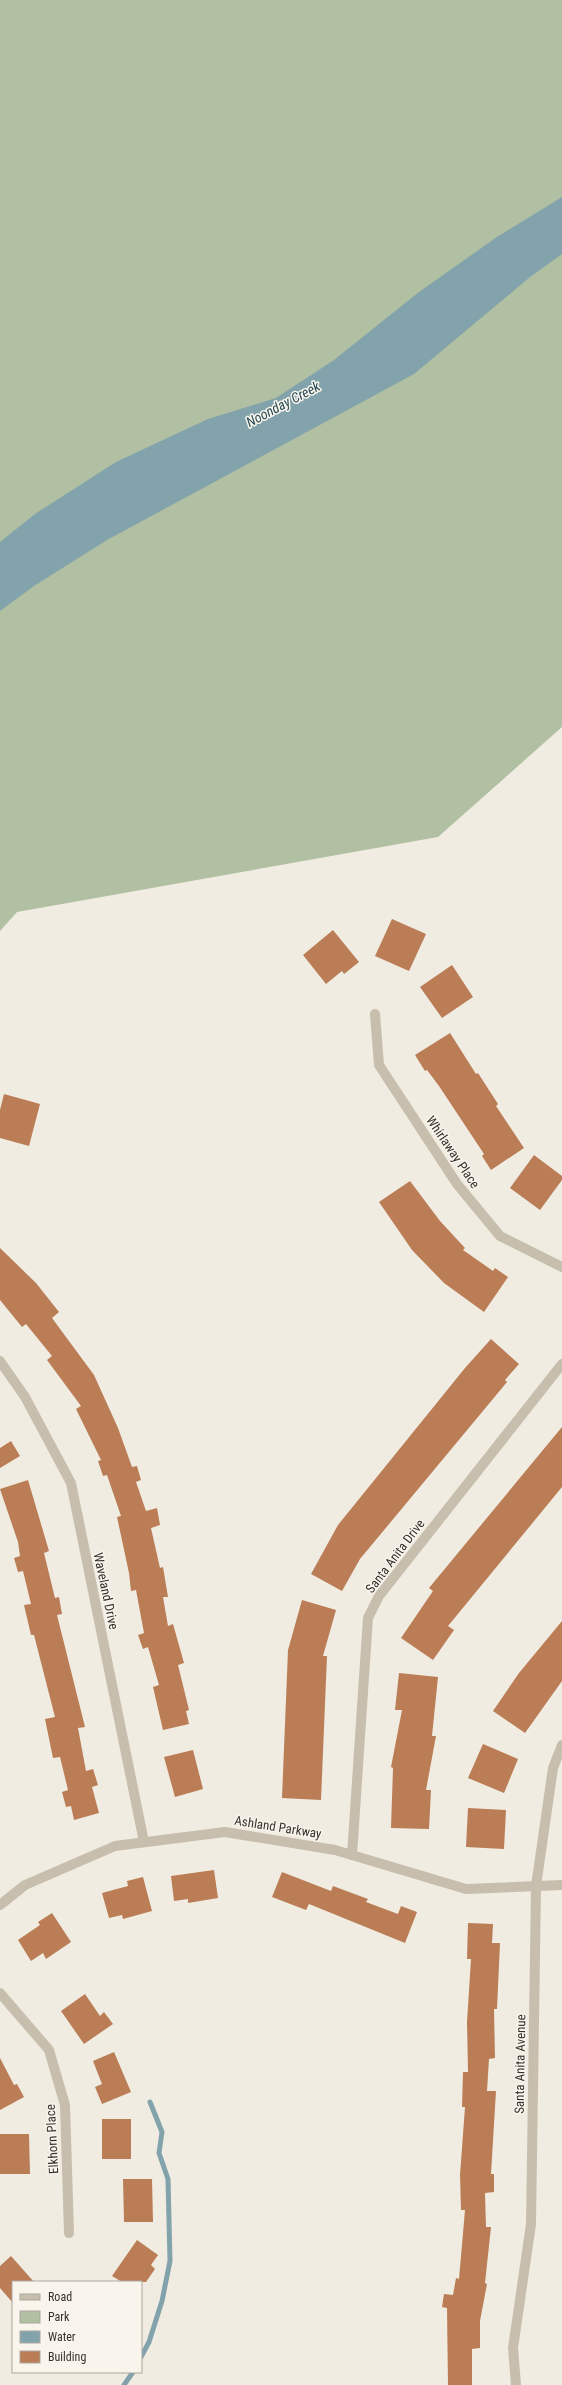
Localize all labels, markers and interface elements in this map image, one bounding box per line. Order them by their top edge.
water label: Noonday Creek [243,377,323,430]
street label: Whirlaway Place [423,1113,483,1191]
street label: Santa Anita Drive [363,1516,427,1596]
street label: Waveland Drive [91,1551,121,1631]
street label: Ashland Parkway [233,1813,323,1841]
street label: Santa Anita Avenue [512,2014,528,2114]
street label: Elkhorn Place [43,2104,61,2174]
legend [12,2281,142,2373]
text: Road [48,2290,72,2304]
text: Park [48,2310,70,2324]
text: Water [48,2330,76,2344]
text: Building [48,2350,86,2364]

